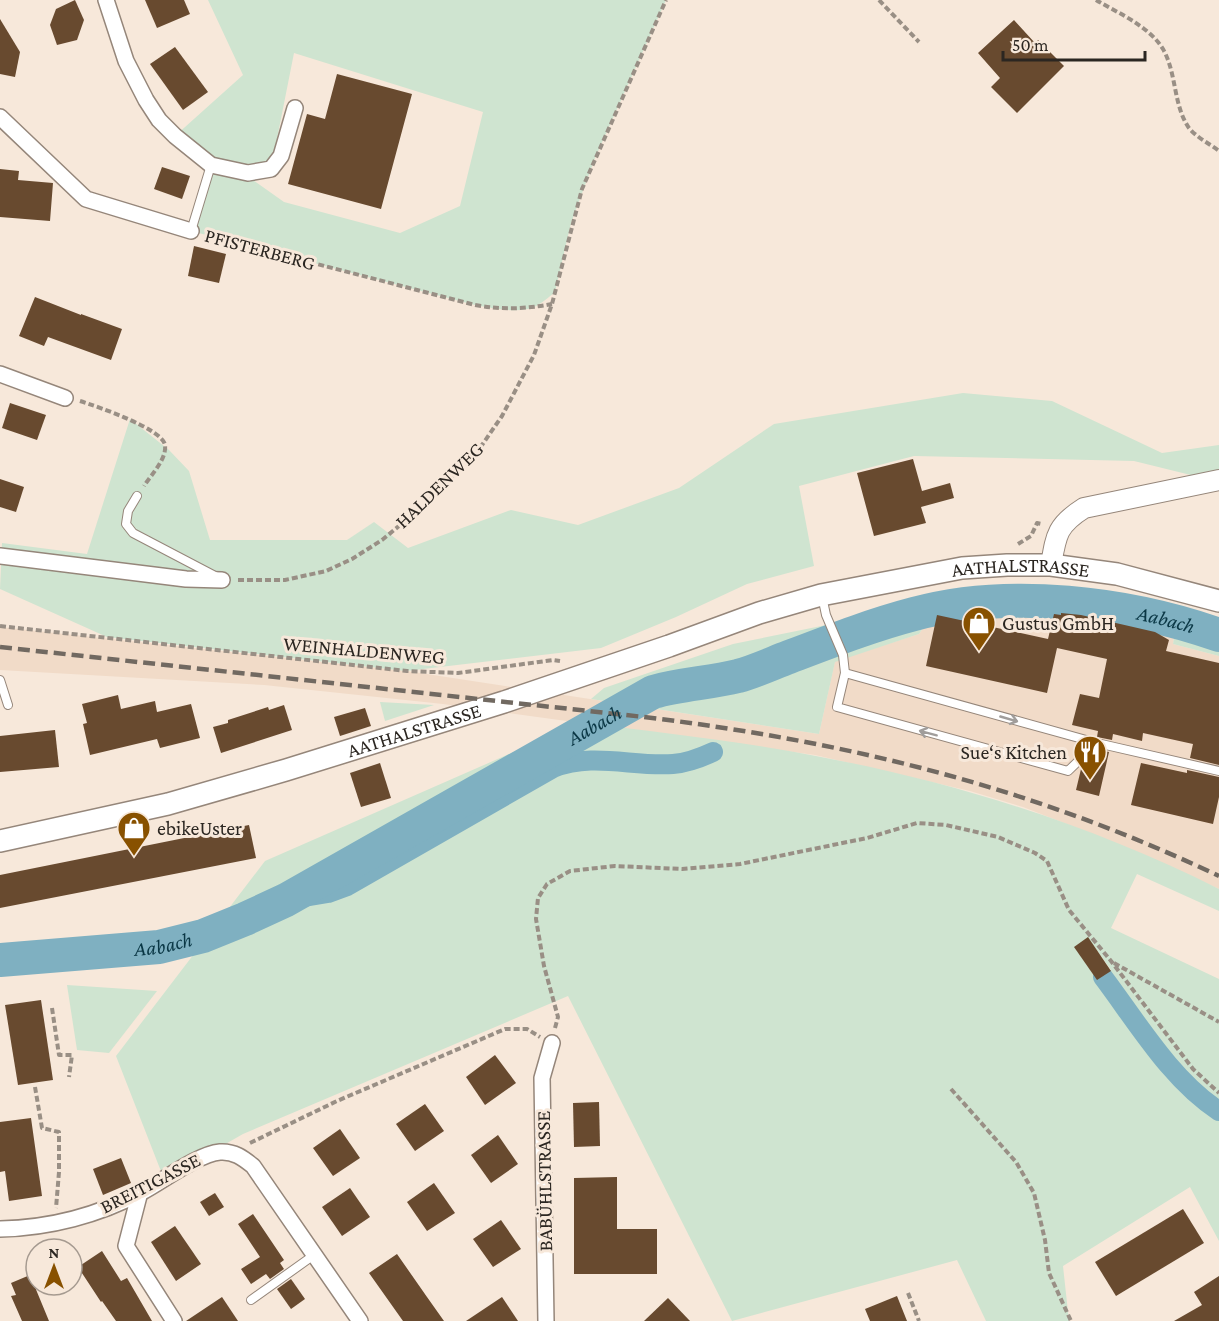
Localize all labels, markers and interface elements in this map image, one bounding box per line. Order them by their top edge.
scale bar [1003,24,1146,62]
text: 50 m [1012,35,1049,55]
street label: PFISTERBERG [202,224,318,274]
street label: HALDENWEG [390,438,488,532]
street label: AATHALSTRASSE [949,554,1091,581]
water label: Aabach [1134,601,1198,638]
shop icon: Gustus GmbH [961,605,997,652]
place label: Gustus GmbH [1002,612,1114,634]
street label: WEINHALDENWEG [282,632,446,668]
street label: AATHALSTRASSE [345,699,484,761]
water label: Aabach [562,700,626,750]
one-way arrow [999,714,1018,725]
one-way arrow [919,726,938,738]
restaurant icon: Sue‘s Kitchen [1072,734,1108,781]
place label: Sue‘s Kitchen [960,741,1067,763]
shop icon: ebikeUster [116,810,152,857]
place label: ebikeUster [157,817,242,839]
water label: Aabach [132,927,195,961]
street label: BABÜHLSTRASSE [532,1110,556,1251]
street label: BREITIGASSE [96,1148,204,1218]
north arrow [24,1237,84,1297]
text: N [49,1244,60,1261]

